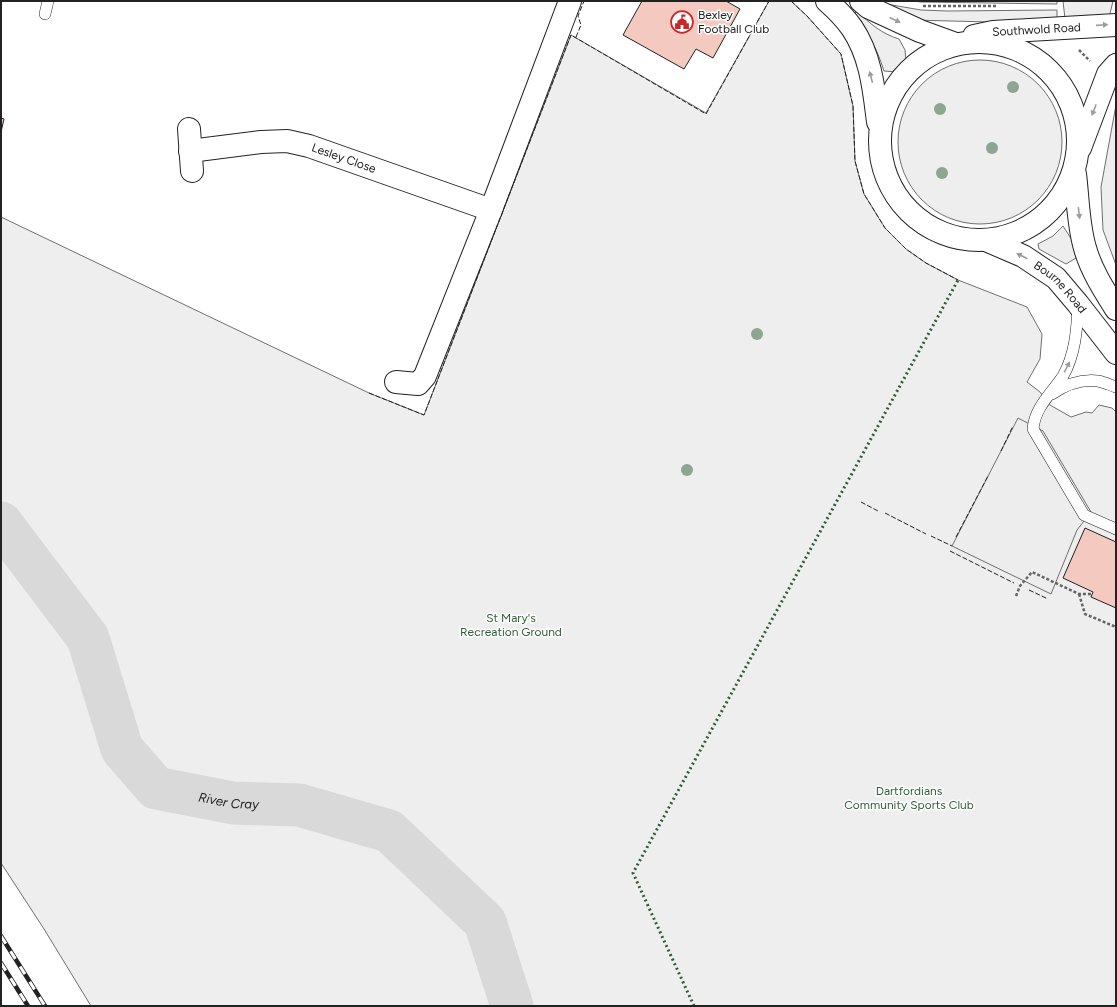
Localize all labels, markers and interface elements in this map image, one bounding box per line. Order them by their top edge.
place label: Bexley Football Club [698,8,769,36]
public building icon: Bexley Football Club [669,9,695,35]
one-way arrow [889,16,901,23]
street label: Southwold Road [992,20,1081,39]
one-way arrow [1096,22,1108,29]
one-way arrow [868,71,874,83]
one-way arrow [1091,105,1097,117]
street label: Lesley Close [310,140,378,176]
one-way arrow [1076,207,1082,219]
one-way arrow [1016,253,1027,259]
street label: Bourne Road [1031,258,1089,316]
one-way arrow [1064,361,1070,373]
park label: St Mary's Recreation Ground [460,611,562,639]
park label: Dartfordians Community Sports Club [844,784,974,812]
water label: River Cray [197,789,260,812]

